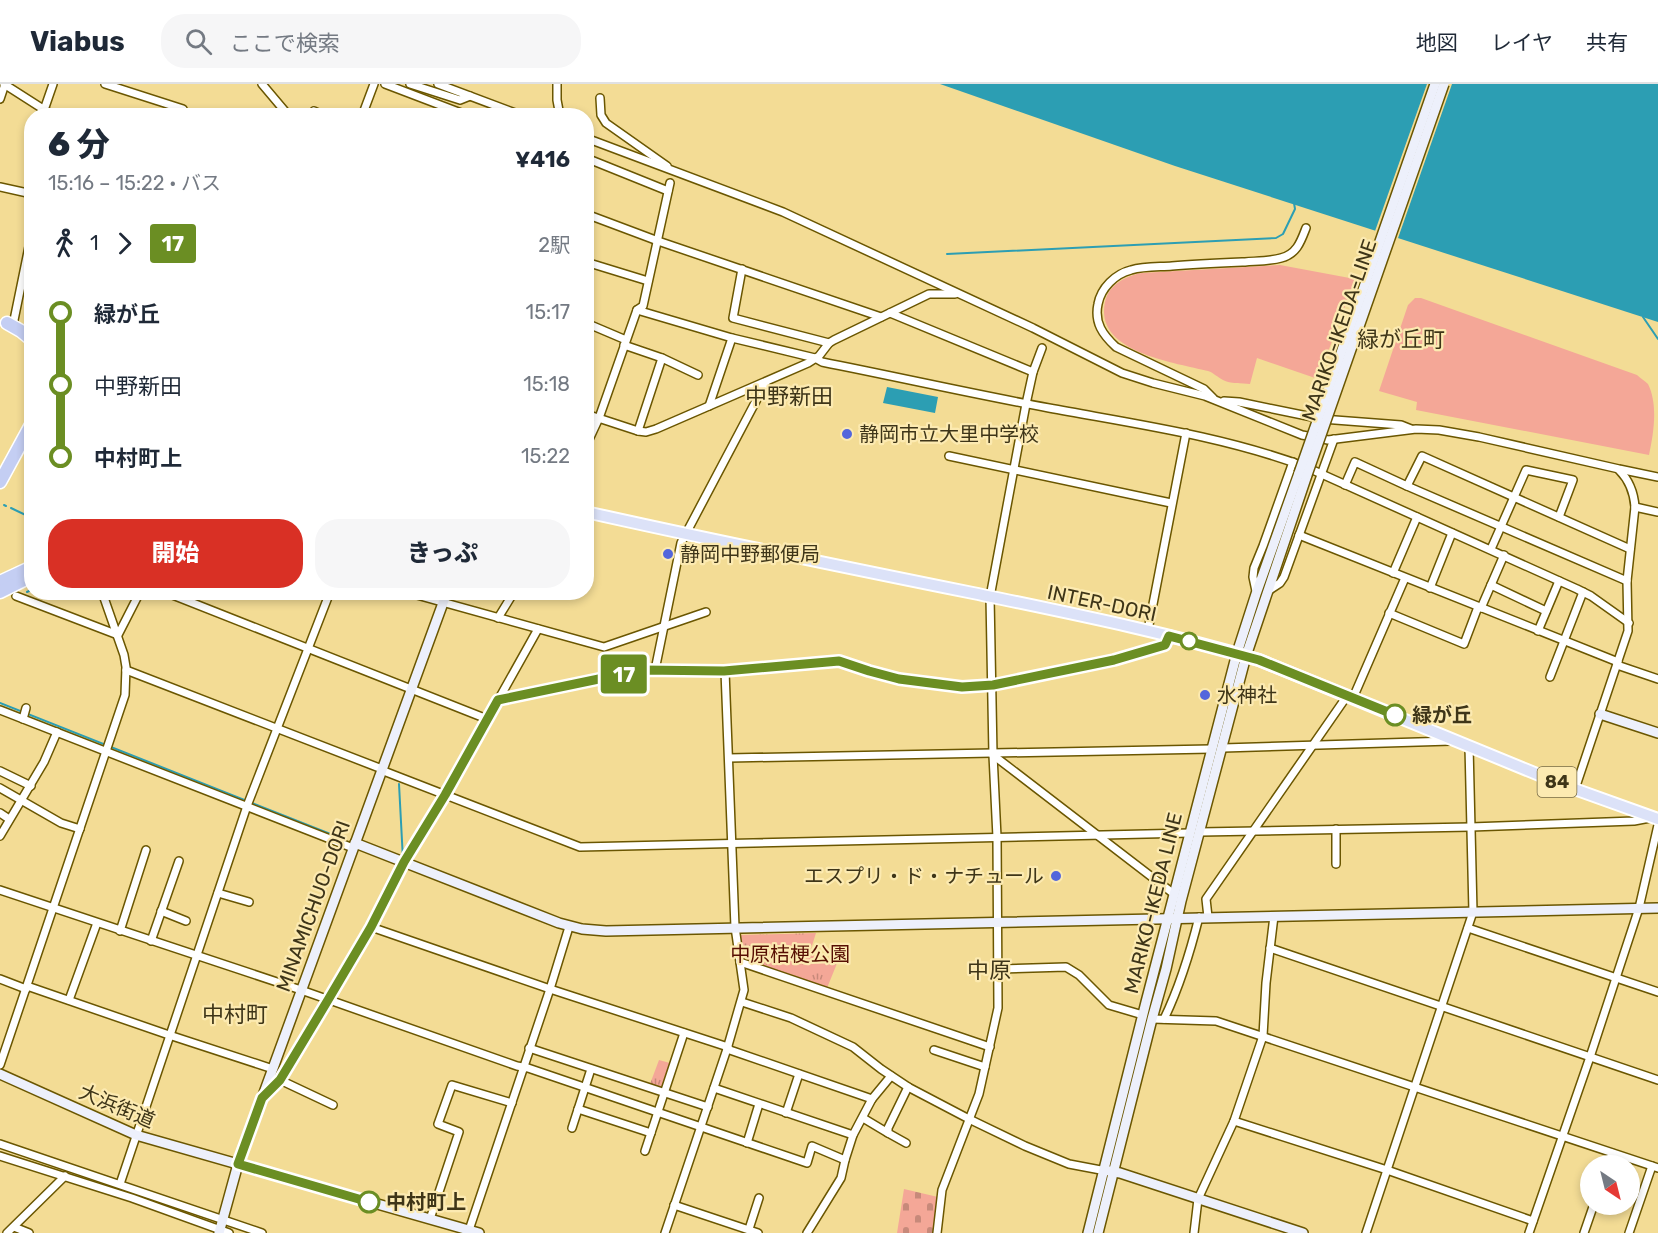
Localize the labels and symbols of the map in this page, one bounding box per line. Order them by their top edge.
street label: MARIKO-IKEDA-LINE [1297,236,1381,424]
district label: 緑が丘町 [1357,326,1445,353]
district label: 中野新田 [745,383,833,410]
place label: 静岡市立大里中学校 [859,422,1039,446]
marker: 静岡市立大里中学校 [840,427,854,441]
place label: 静岡中野郵便局 [680,542,820,566]
marker: 静岡中野郵便局 [661,547,675,561]
street label: INTER-DORI [1045,580,1159,626]
unlabelled marker [1180,632,1198,650]
line badge: 17 [597,654,651,694]
place label: 水神社 [1217,683,1277,707]
marker: 水神社 [1198,688,1212,702]
place label: 緑が丘 [1412,703,1472,727]
marker: 緑が丘 [1384,704,1406,726]
road number: 84 [1538,767,1576,797]
street label: MARIKO-IKEDA LINE [1119,810,1187,996]
street label: MINAMICHUO-DORI [271,817,355,995]
place label: エスプリ・ド・ナチュール [804,864,1044,888]
marker: エスプリ・ド・ナチュール [1049,869,1063,883]
park label: 中原桔梗公園 [730,942,850,966]
district label: 中原 [967,957,1011,984]
district label: 中村町 [202,1001,268,1028]
street label: 大浜街道 [75,1079,159,1133]
north arrow [1580,1155,1640,1215]
place label: 中村町上 [386,1190,466,1214]
marker: 中村町上 [358,1191,380,1213]

